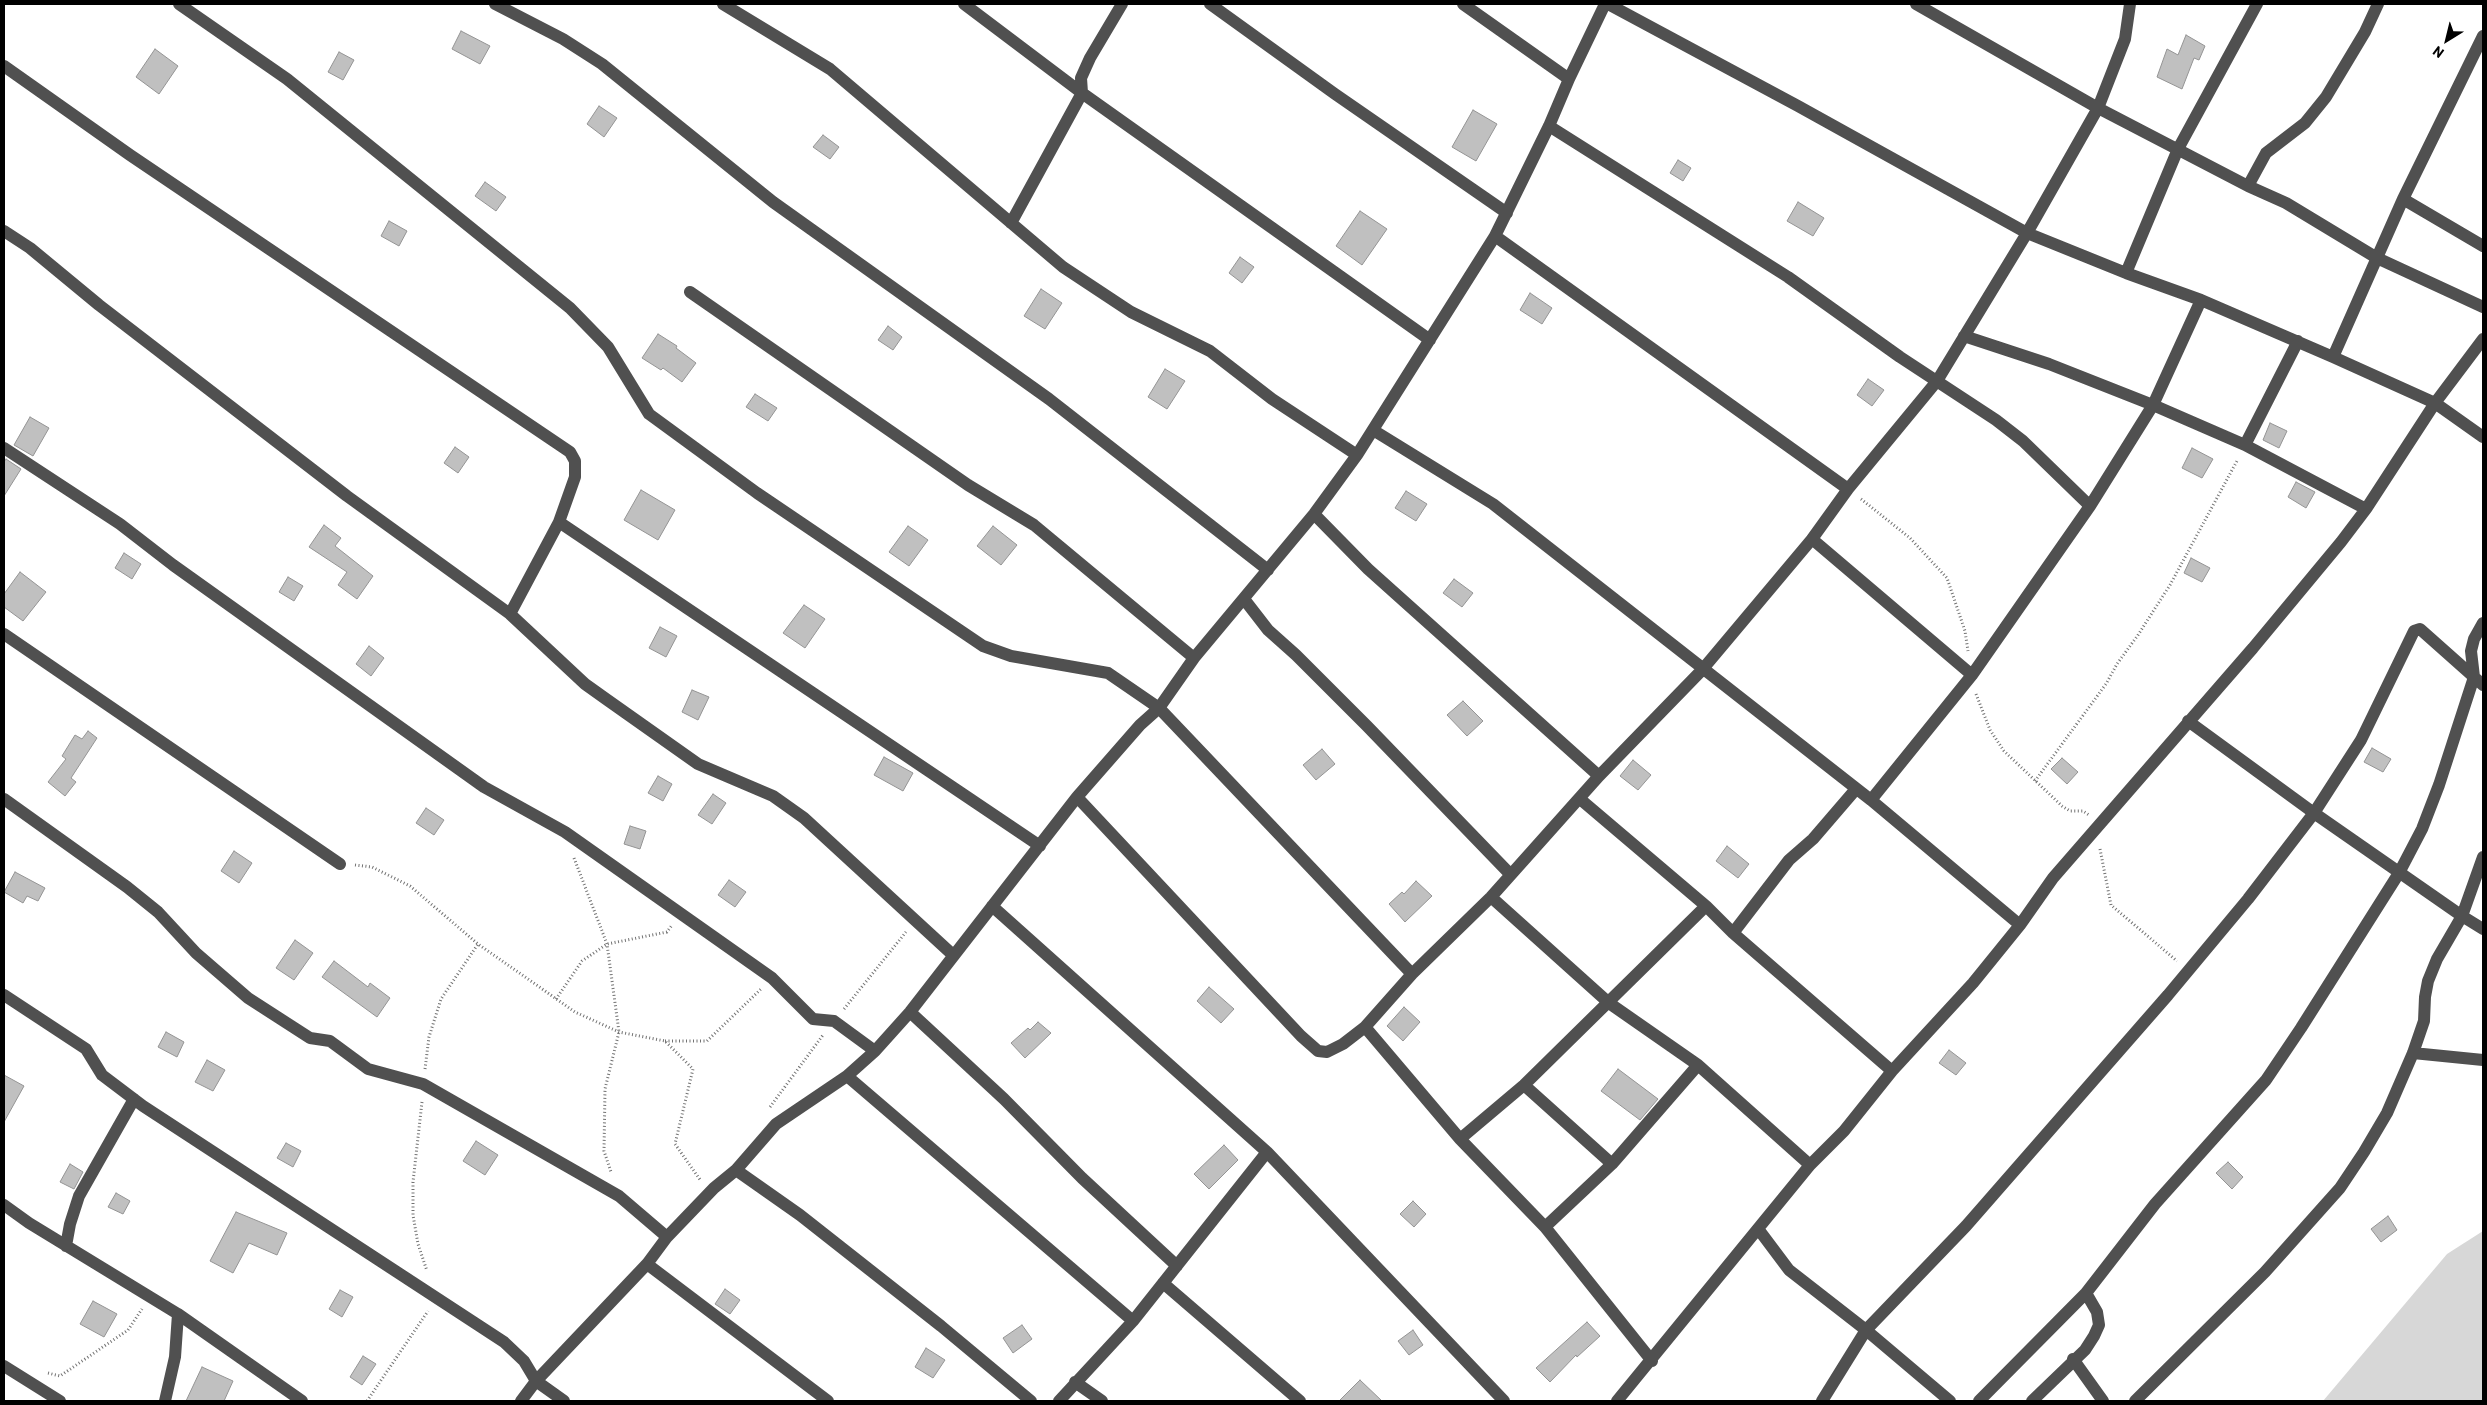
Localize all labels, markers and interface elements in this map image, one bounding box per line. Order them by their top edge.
north arrow [2422,15,2472,65]
text: N [2429,43,2447,62]

